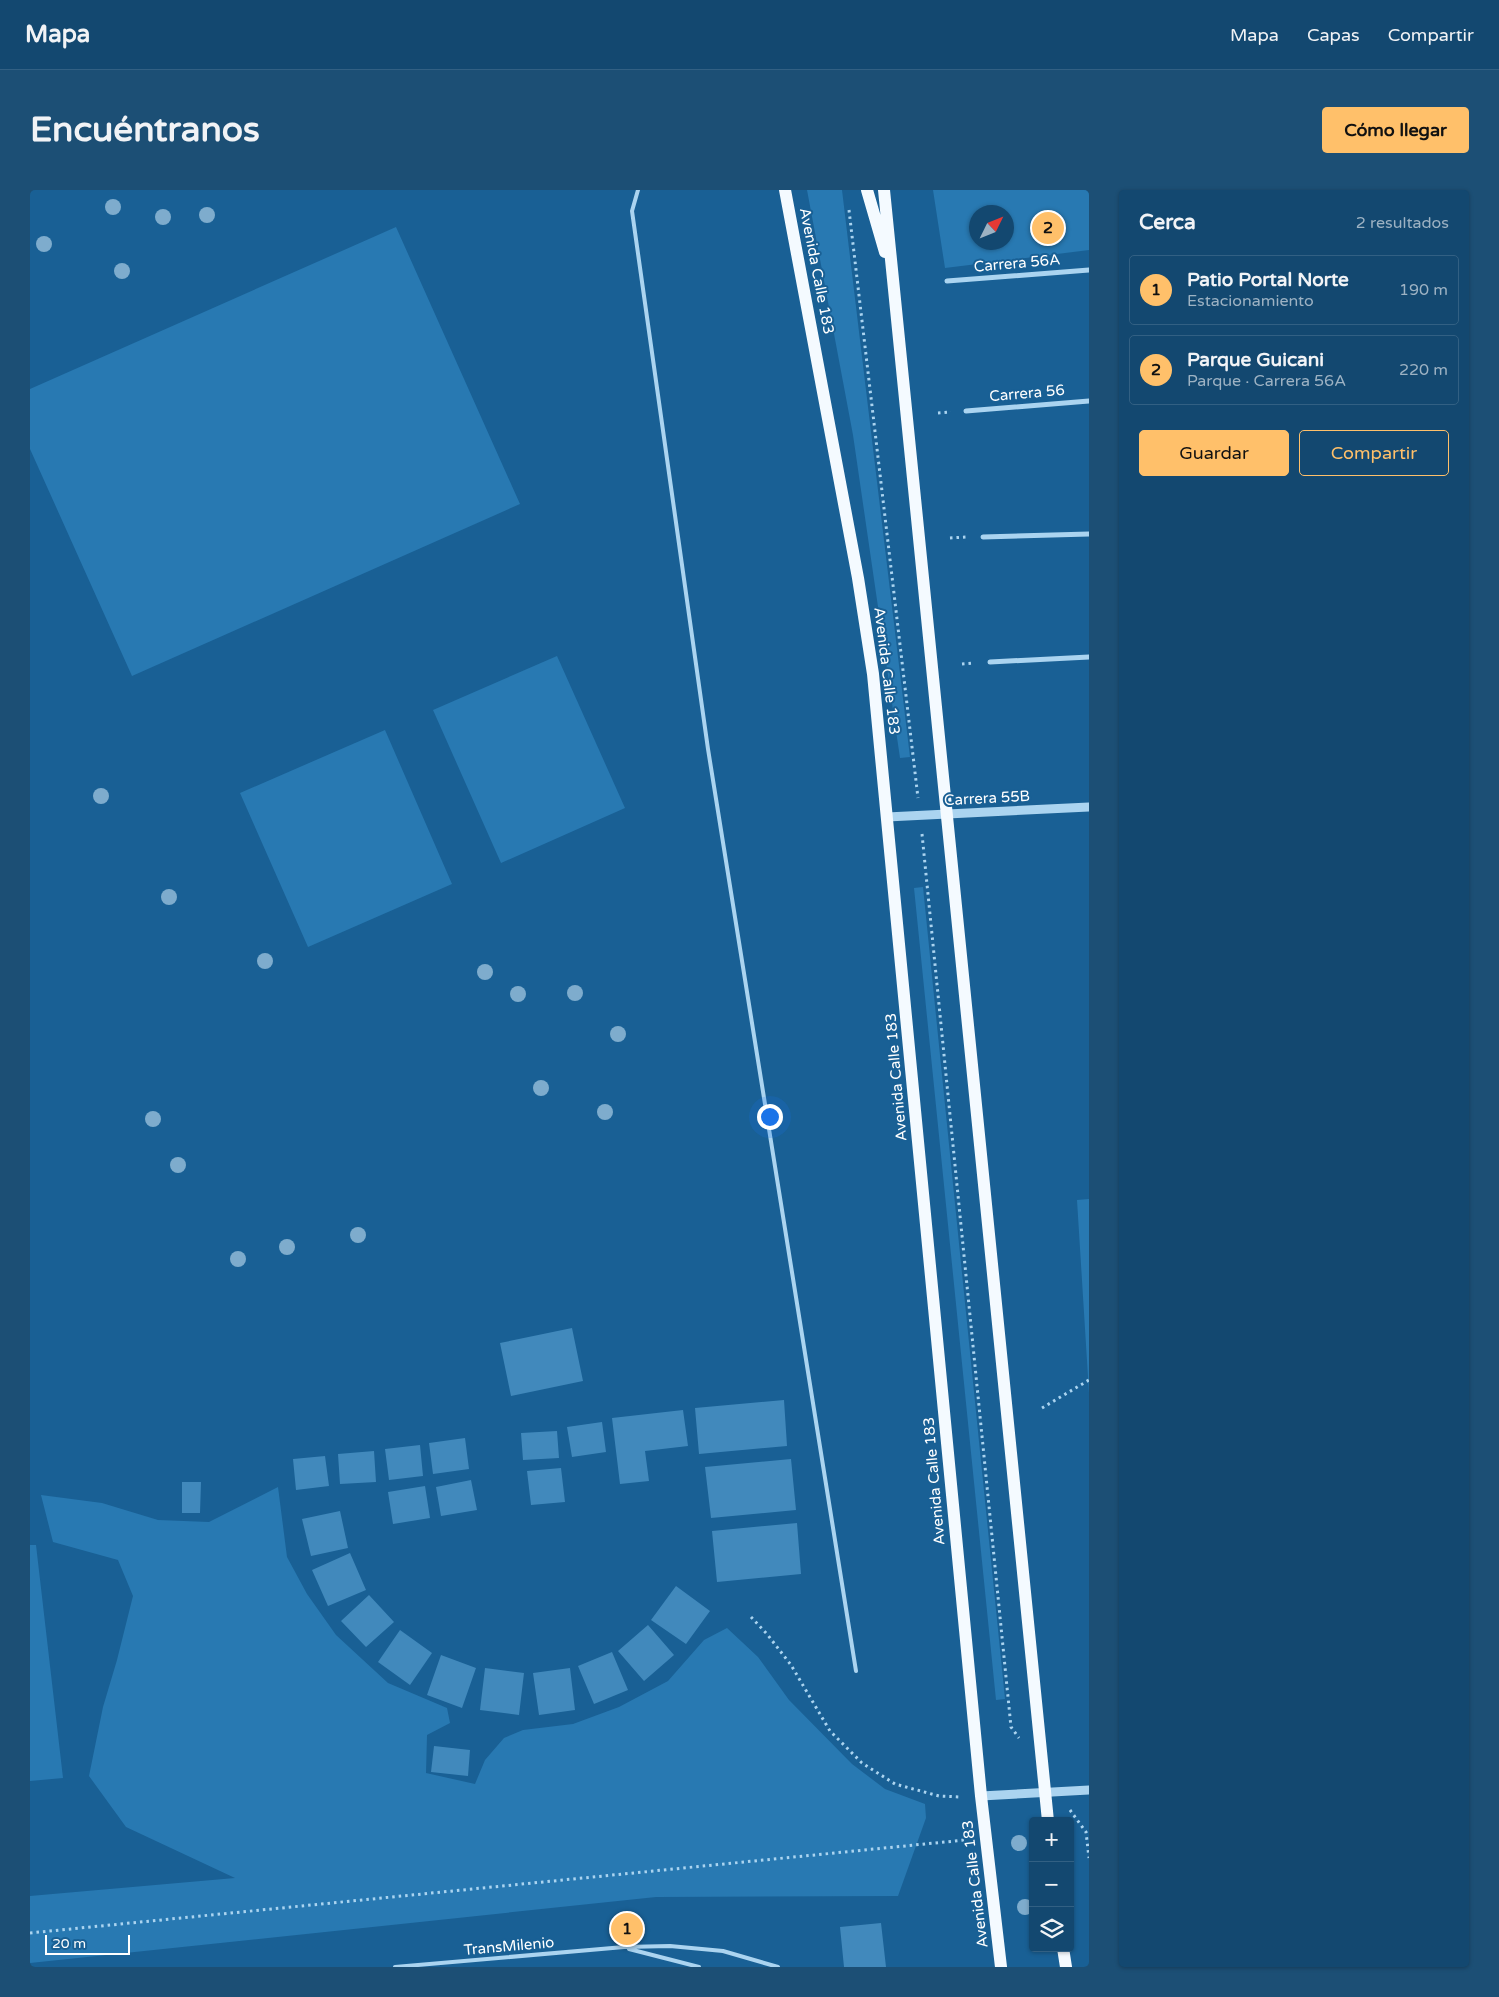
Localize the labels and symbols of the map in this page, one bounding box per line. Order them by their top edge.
north arrow [969,205,1014,250]
street label: Avenida Calle 183 [796,206,838,336]
pin: 2 [1032,209,1064,247]
street label: Carrera 56A [973,250,1061,276]
street label: Carrera 56 [989,381,1065,405]
street label: Avenida Calle 183 [870,606,904,736]
street label: Carrera 55B [944,787,1030,809]
street label: Avenida Calle 183 [881,1012,911,1142]
your location [757,1104,783,1130]
street label: Avenida Calle 183 [919,1416,949,1546]
street label: Avenida Calle 183 [958,1819,992,1949]
pin: 1 [611,1910,643,1948]
scale bar [45,1932,130,1955]
street label: TransMilenio [463,1933,555,1959]

